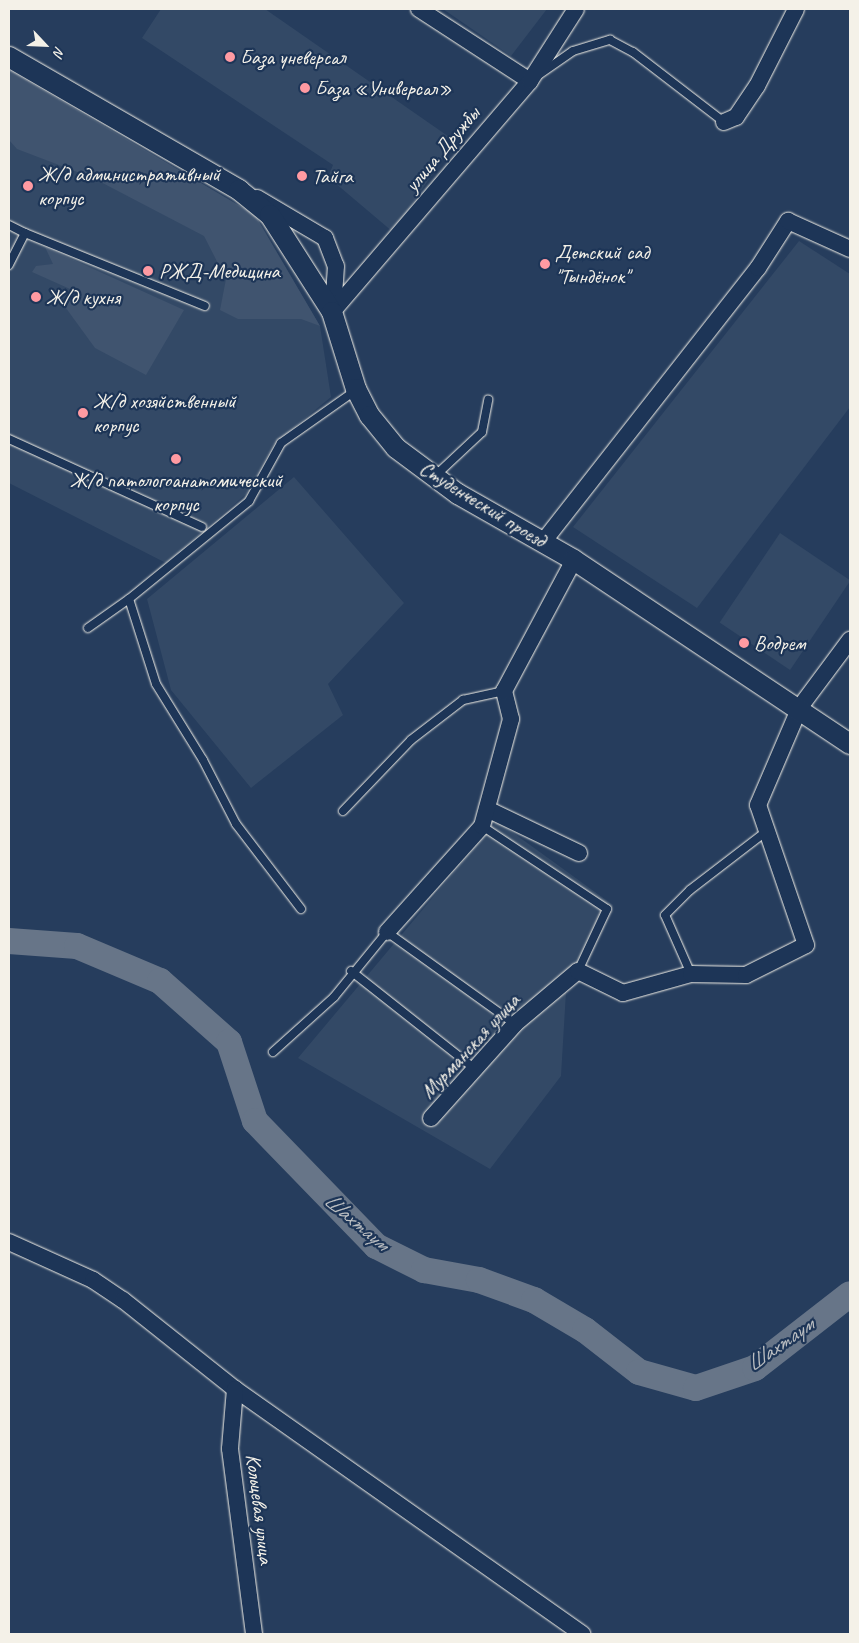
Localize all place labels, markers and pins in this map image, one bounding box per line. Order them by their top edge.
place label: База уневерсал [240,44,346,70]
marker: База уневерсал [224,51,236,63]
place label: База «Универсал» [315,75,452,101]
marker: База «Универсал» [299,82,311,94]
place label: Ж/д административный корпус [38,161,221,211]
place label: Тайга [312,163,353,189]
marker: Тайга [296,170,308,182]
marker: Ж/д административный корпус [22,180,34,192]
place label: Детский сад "Тындёнок" [555,239,649,289]
place label: РЖД-Медицина [159,258,280,284]
marker: Детский сад "Тындёнок" [539,258,551,270]
marker: РЖД-Медицина [141,264,155,278]
place label: Ж/д кухня [46,284,120,310]
marker: Ж/д кухня [30,291,42,303]
place label: Ж/д хозяйственный корпус [93,388,236,438]
marker: Ж/д хозяйственный корпус [77,407,89,419]
marker: Ж/д патологоанатомический корпус [170,453,182,465]
place label: Ж/д патологоанатомический корпус [70,467,282,517]
place label: Водрем [754,630,805,656]
marker: Водрем [738,637,750,649]

